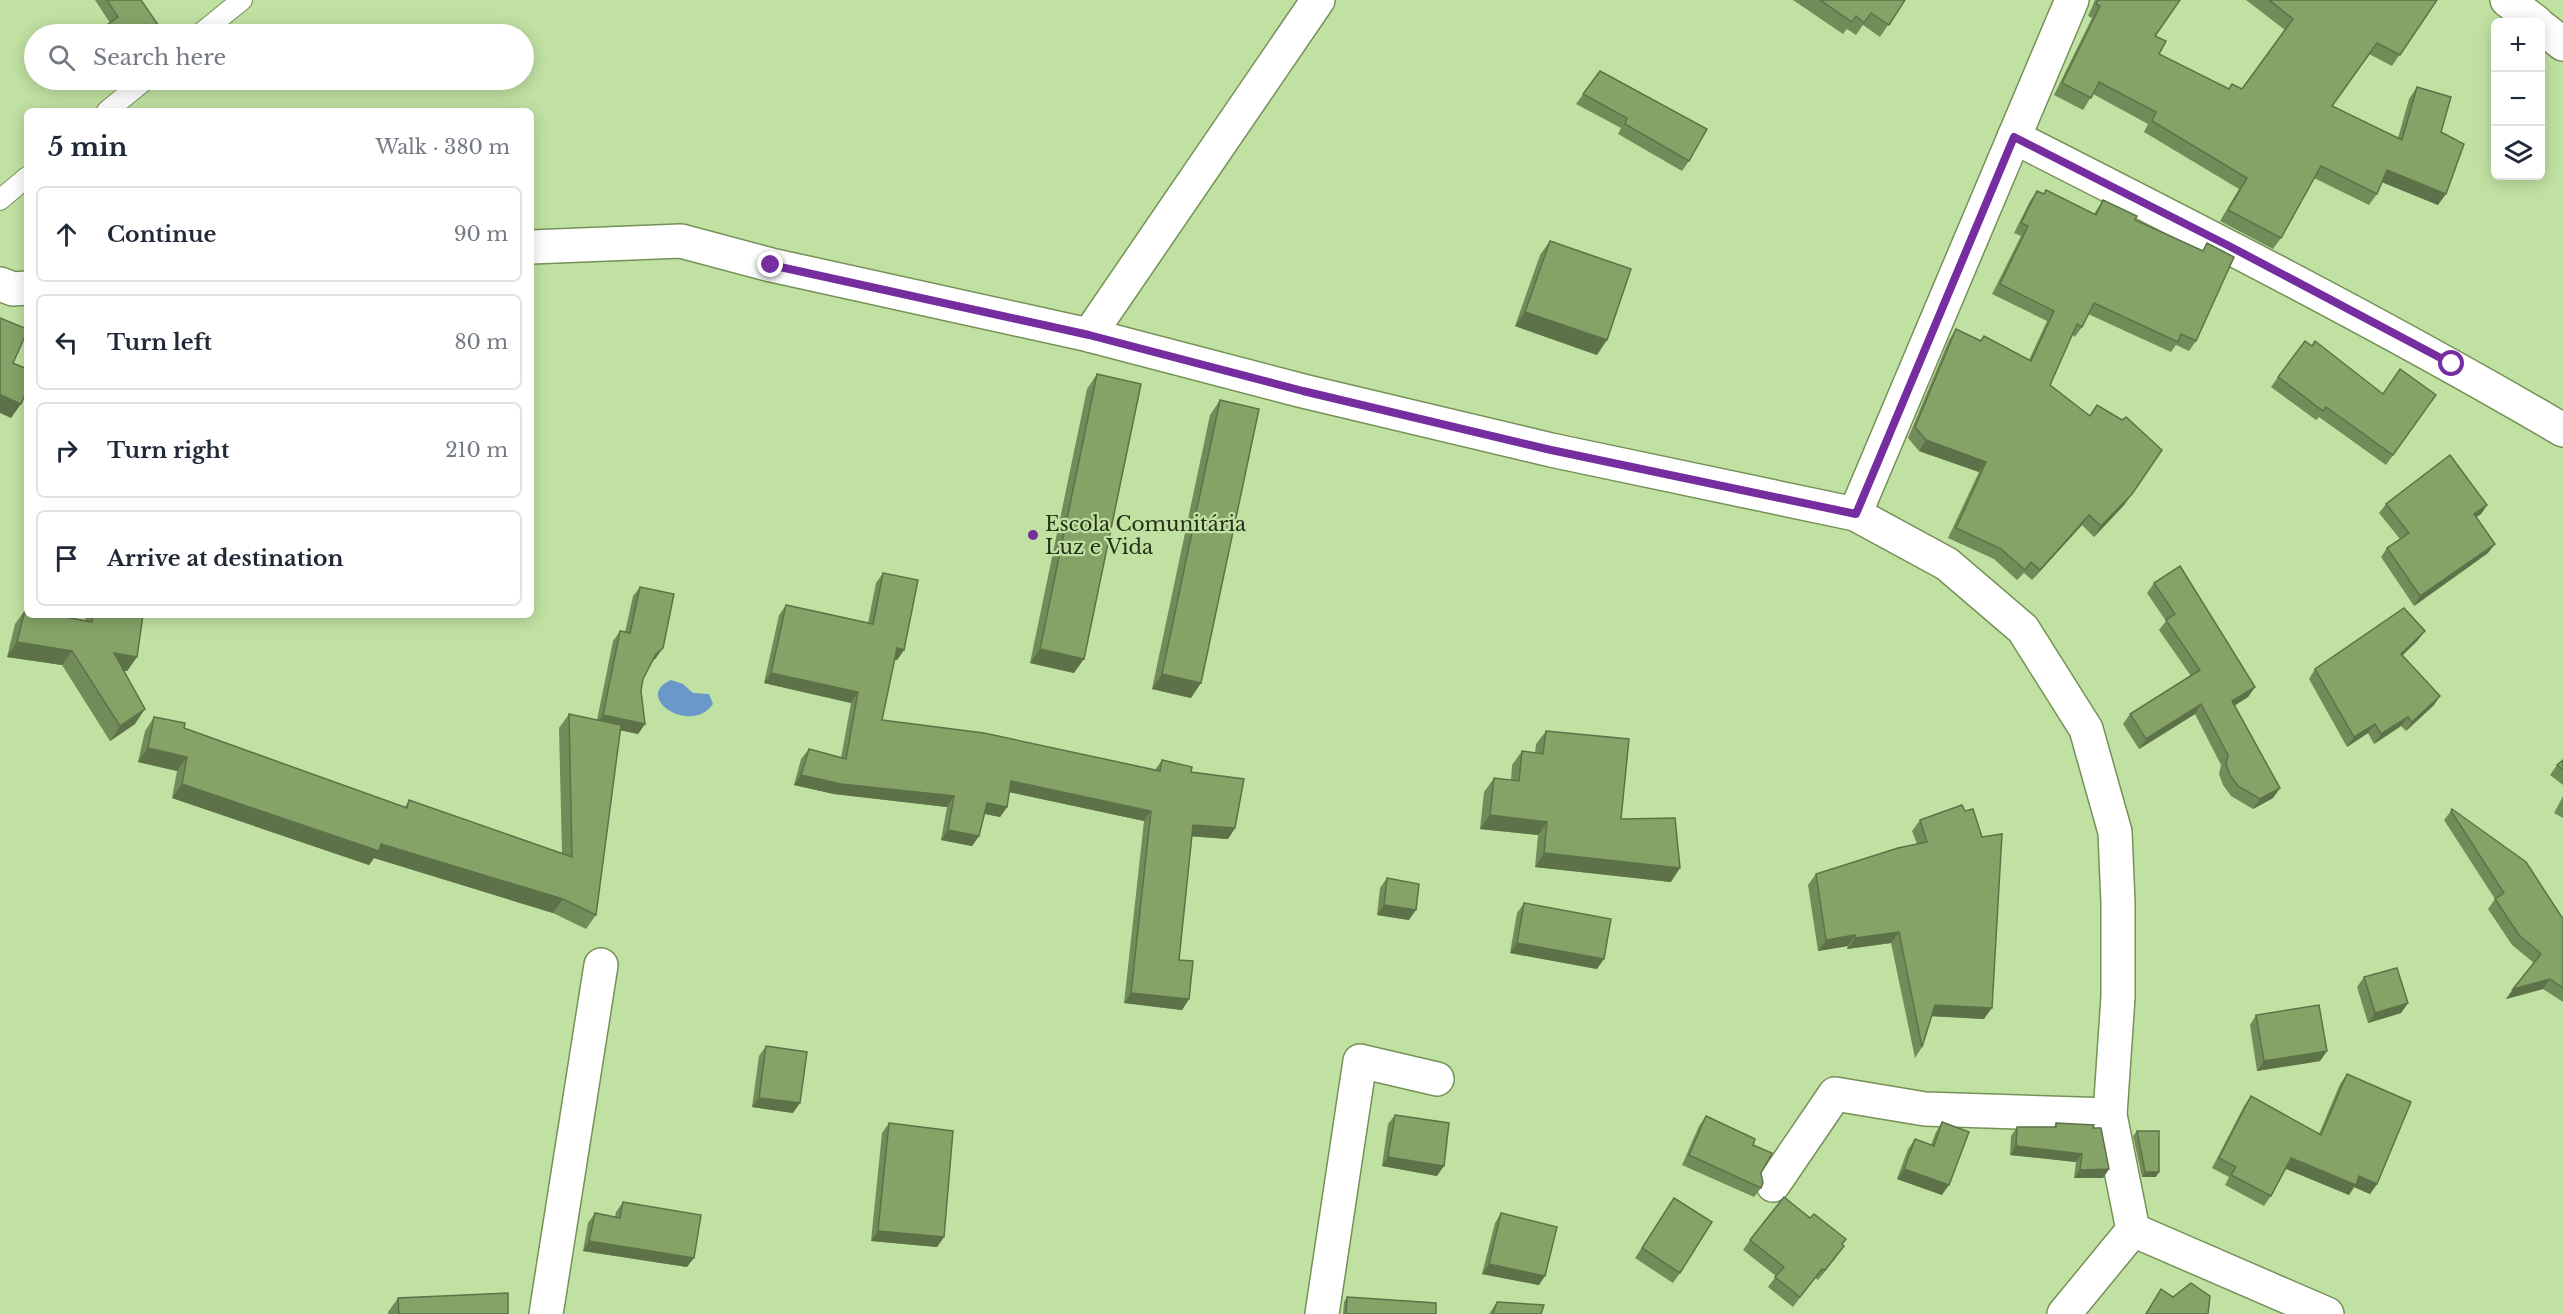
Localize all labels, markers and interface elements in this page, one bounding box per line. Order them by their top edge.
map controls [2491,18,2545,180]
button: + [2491,18,2545,72]
search box [24,24,534,90]
icon: search [45,41,78,74]
text: Search here [93,44,226,71]
button: − [2491,72,2545,126]
button: layers [2491,126,2545,180]
text: 5 min [48,131,127,163]
text: Walk · 380 m [376,135,510,159]
icon: ahead [50,218,83,251]
text: Continue [107,221,216,248]
text: 90 m [454,222,508,246]
route end [757,251,783,277]
icon: left [50,326,83,359]
text: Turn left [107,329,212,356]
text: 80 m [454,330,508,354]
route start [2438,350,2464,376]
icon: right [50,434,83,467]
text: Turn right [107,437,229,464]
text: 210 m [445,438,508,462]
place label: Escola Comunitária Luz e Vida [1045,512,1247,559]
marker: Escola Comunitária Luz e Vida [1026,528,1040,542]
icon: arrive [50,542,83,575]
text: Arrive at destination [107,545,344,572]

